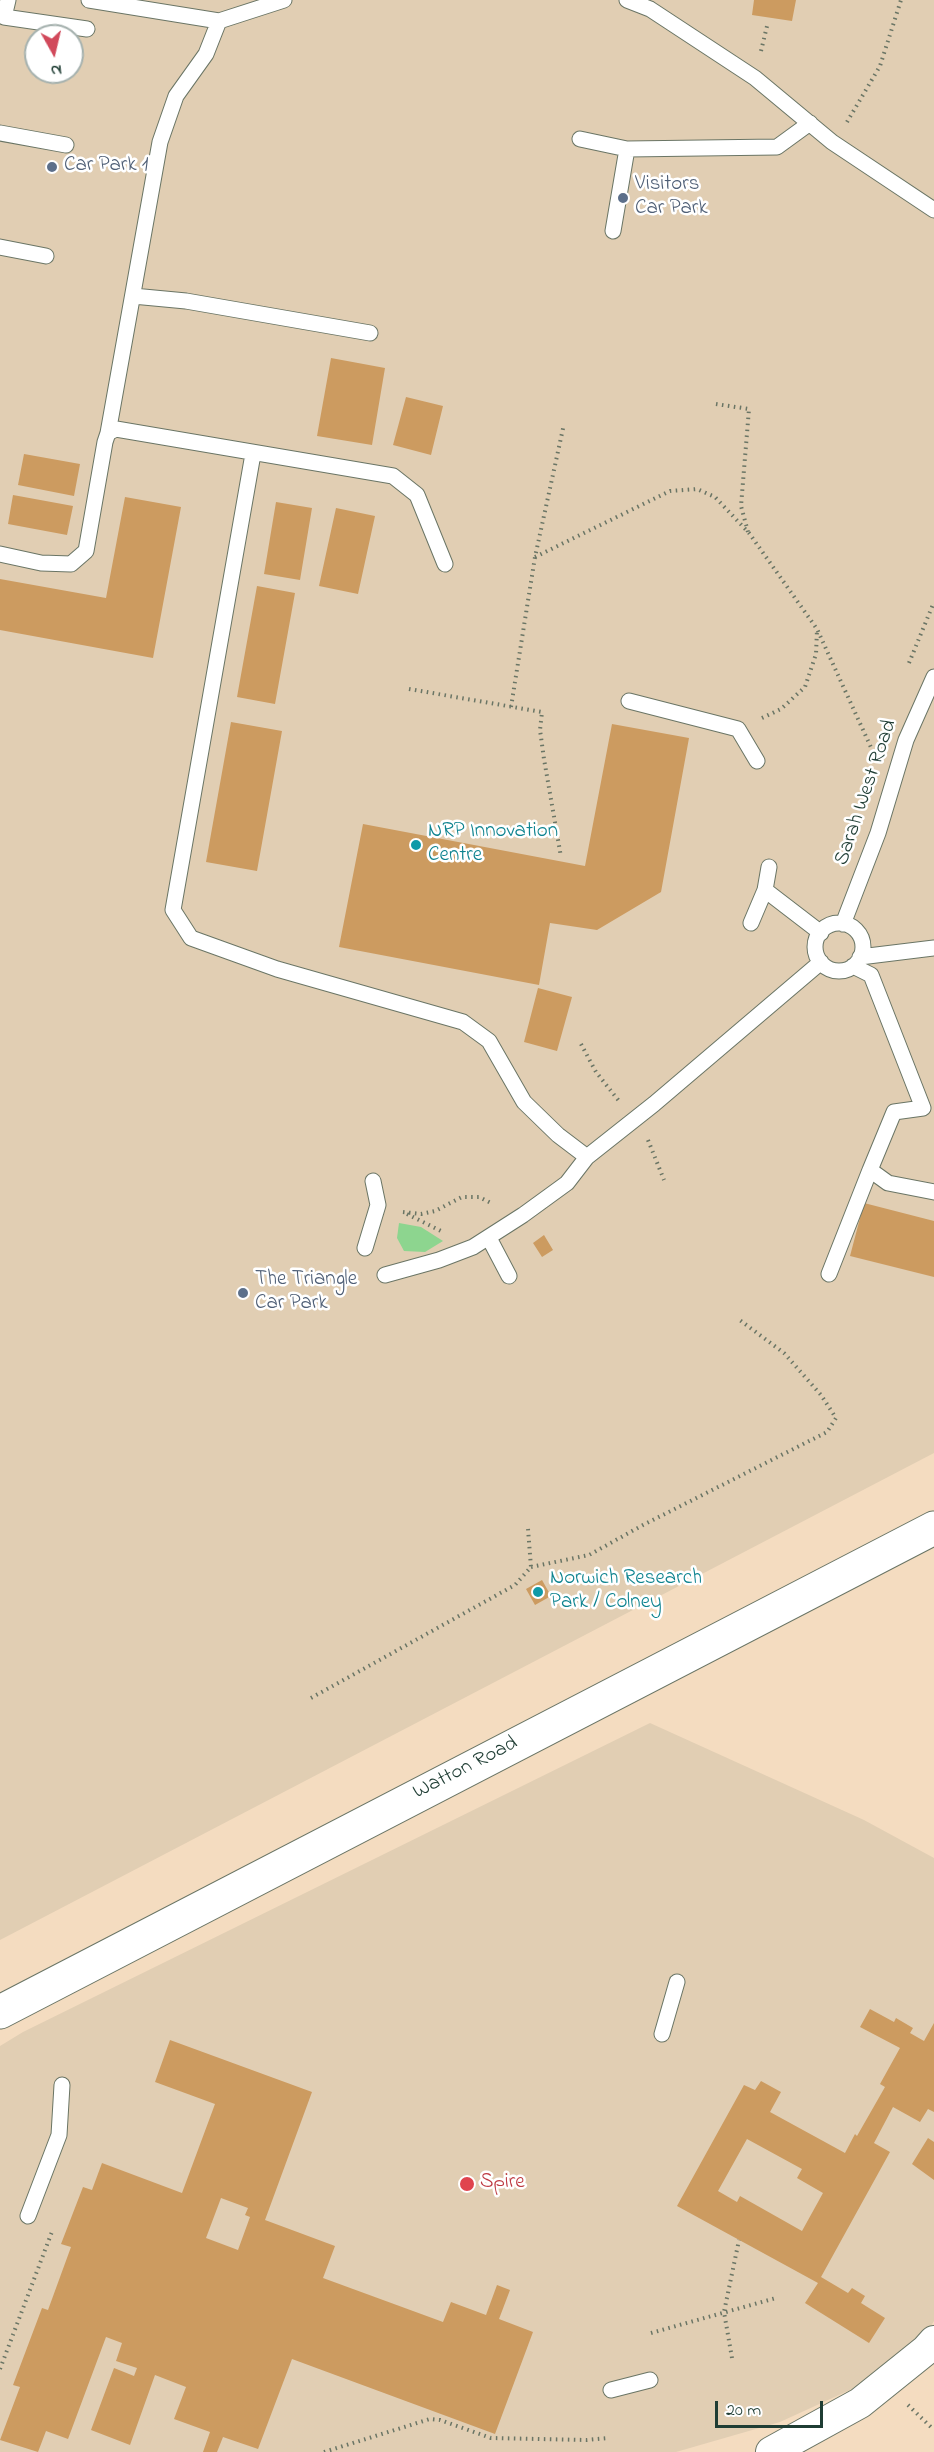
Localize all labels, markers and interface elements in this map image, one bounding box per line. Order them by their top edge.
north arrow [24,24,84,84]
text: N [49,57,63,82]
place label: Car Park 1 [64,154,149,180]
marker: Car Park 1 [45,160,59,174]
place label: Visitors Car Park [635,173,708,223]
marker: Visitors Car Park [616,191,630,205]
street label: Sarah West Road [830,717,904,869]
place label: NRP Innovation Centre [428,820,558,870]
marker: NRP Innovation Centre [409,838,423,852]
place label: The Triangle Car Park [255,1268,357,1318]
marker: The Triangle Car Park [236,1286,250,1300]
place label: Norwich Research Park / Colney [550,1567,702,1617]
marker: Norwich Research Park / Colney [531,1585,545,1599]
street label: Watton Road [410,1732,522,1806]
place label: Spire [480,2171,525,2197]
marker: Spire [458,2175,476,2193]
scale bar [718,2389,826,2427]
text: 20 m [726,2398,761,2424]

